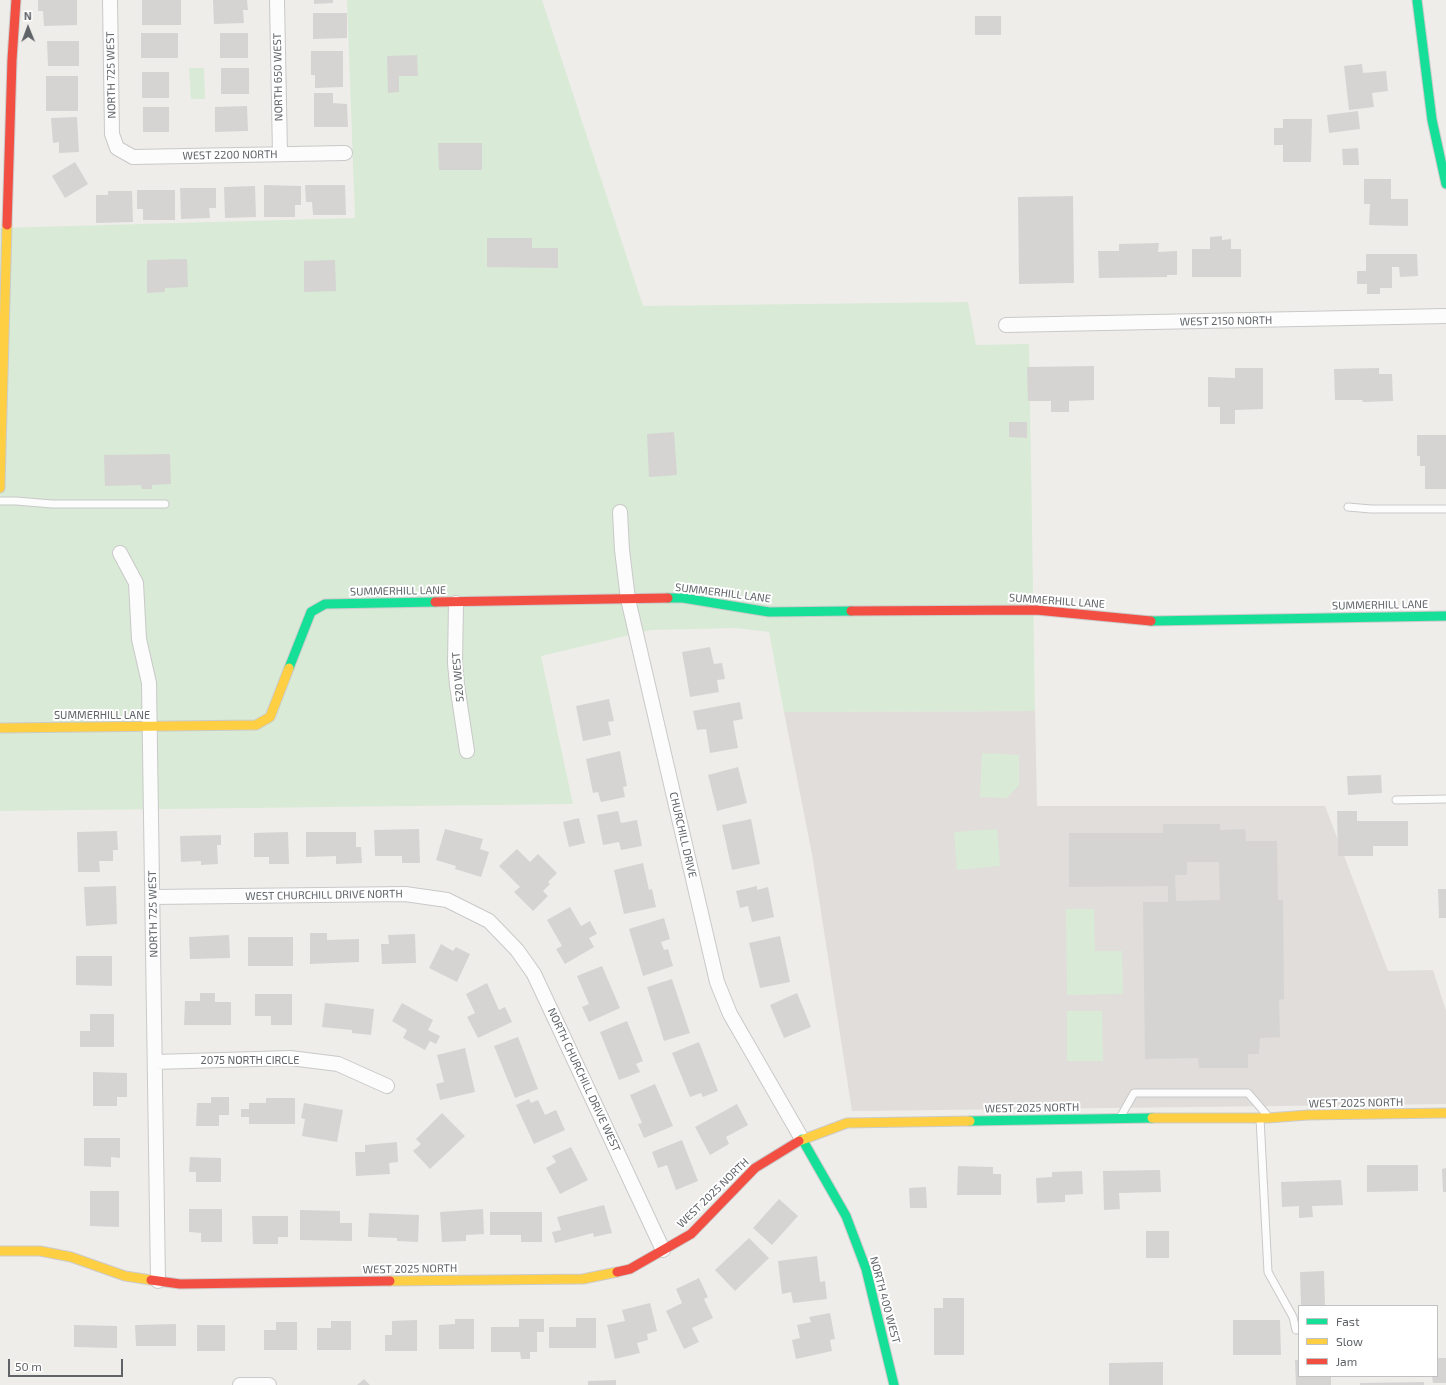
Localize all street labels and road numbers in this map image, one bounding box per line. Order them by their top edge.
street label: NORTH 725 WEST [104,31,118,119]
street label: NORTH 650 WEST [271,33,285,121]
street label: WEST 2200 NORTH [182,148,278,162]
street label: WEST 2150 NORTH [1180,314,1272,328]
street label: SUMMERHILL LANE [674,581,772,605]
street label: SUMMERHILL LANE [350,584,446,598]
street label: SUMMERHILL LANE [1009,591,1105,611]
street label: SUMMERHILL LANE [1332,598,1428,612]
street label: 520 WEST [449,651,467,703]
street label: SUMMERHILL LANE [54,708,150,722]
street label: CHURCHILL DRIVE [667,791,699,879]
street label: NORTH 725 WEST [146,870,160,958]
street label: WEST CHURCHILL DRIVE NORTH [245,887,403,903]
street label: NORTH CHURCHILL DRIVE WEST [545,1006,623,1154]
street label: 2075 NORTH CIRCLE [201,1053,299,1067]
street label: WEST 2025 NORTH [1309,1096,1403,1110]
street label: WEST 2025 NORTH [985,1101,1079,1115]
street label: WEST 2025 NORTH [674,1155,752,1231]
street label: NORTH 400 WEST [867,1255,903,1345]
street label: WEST 2025 NORTH [363,1262,457,1276]

